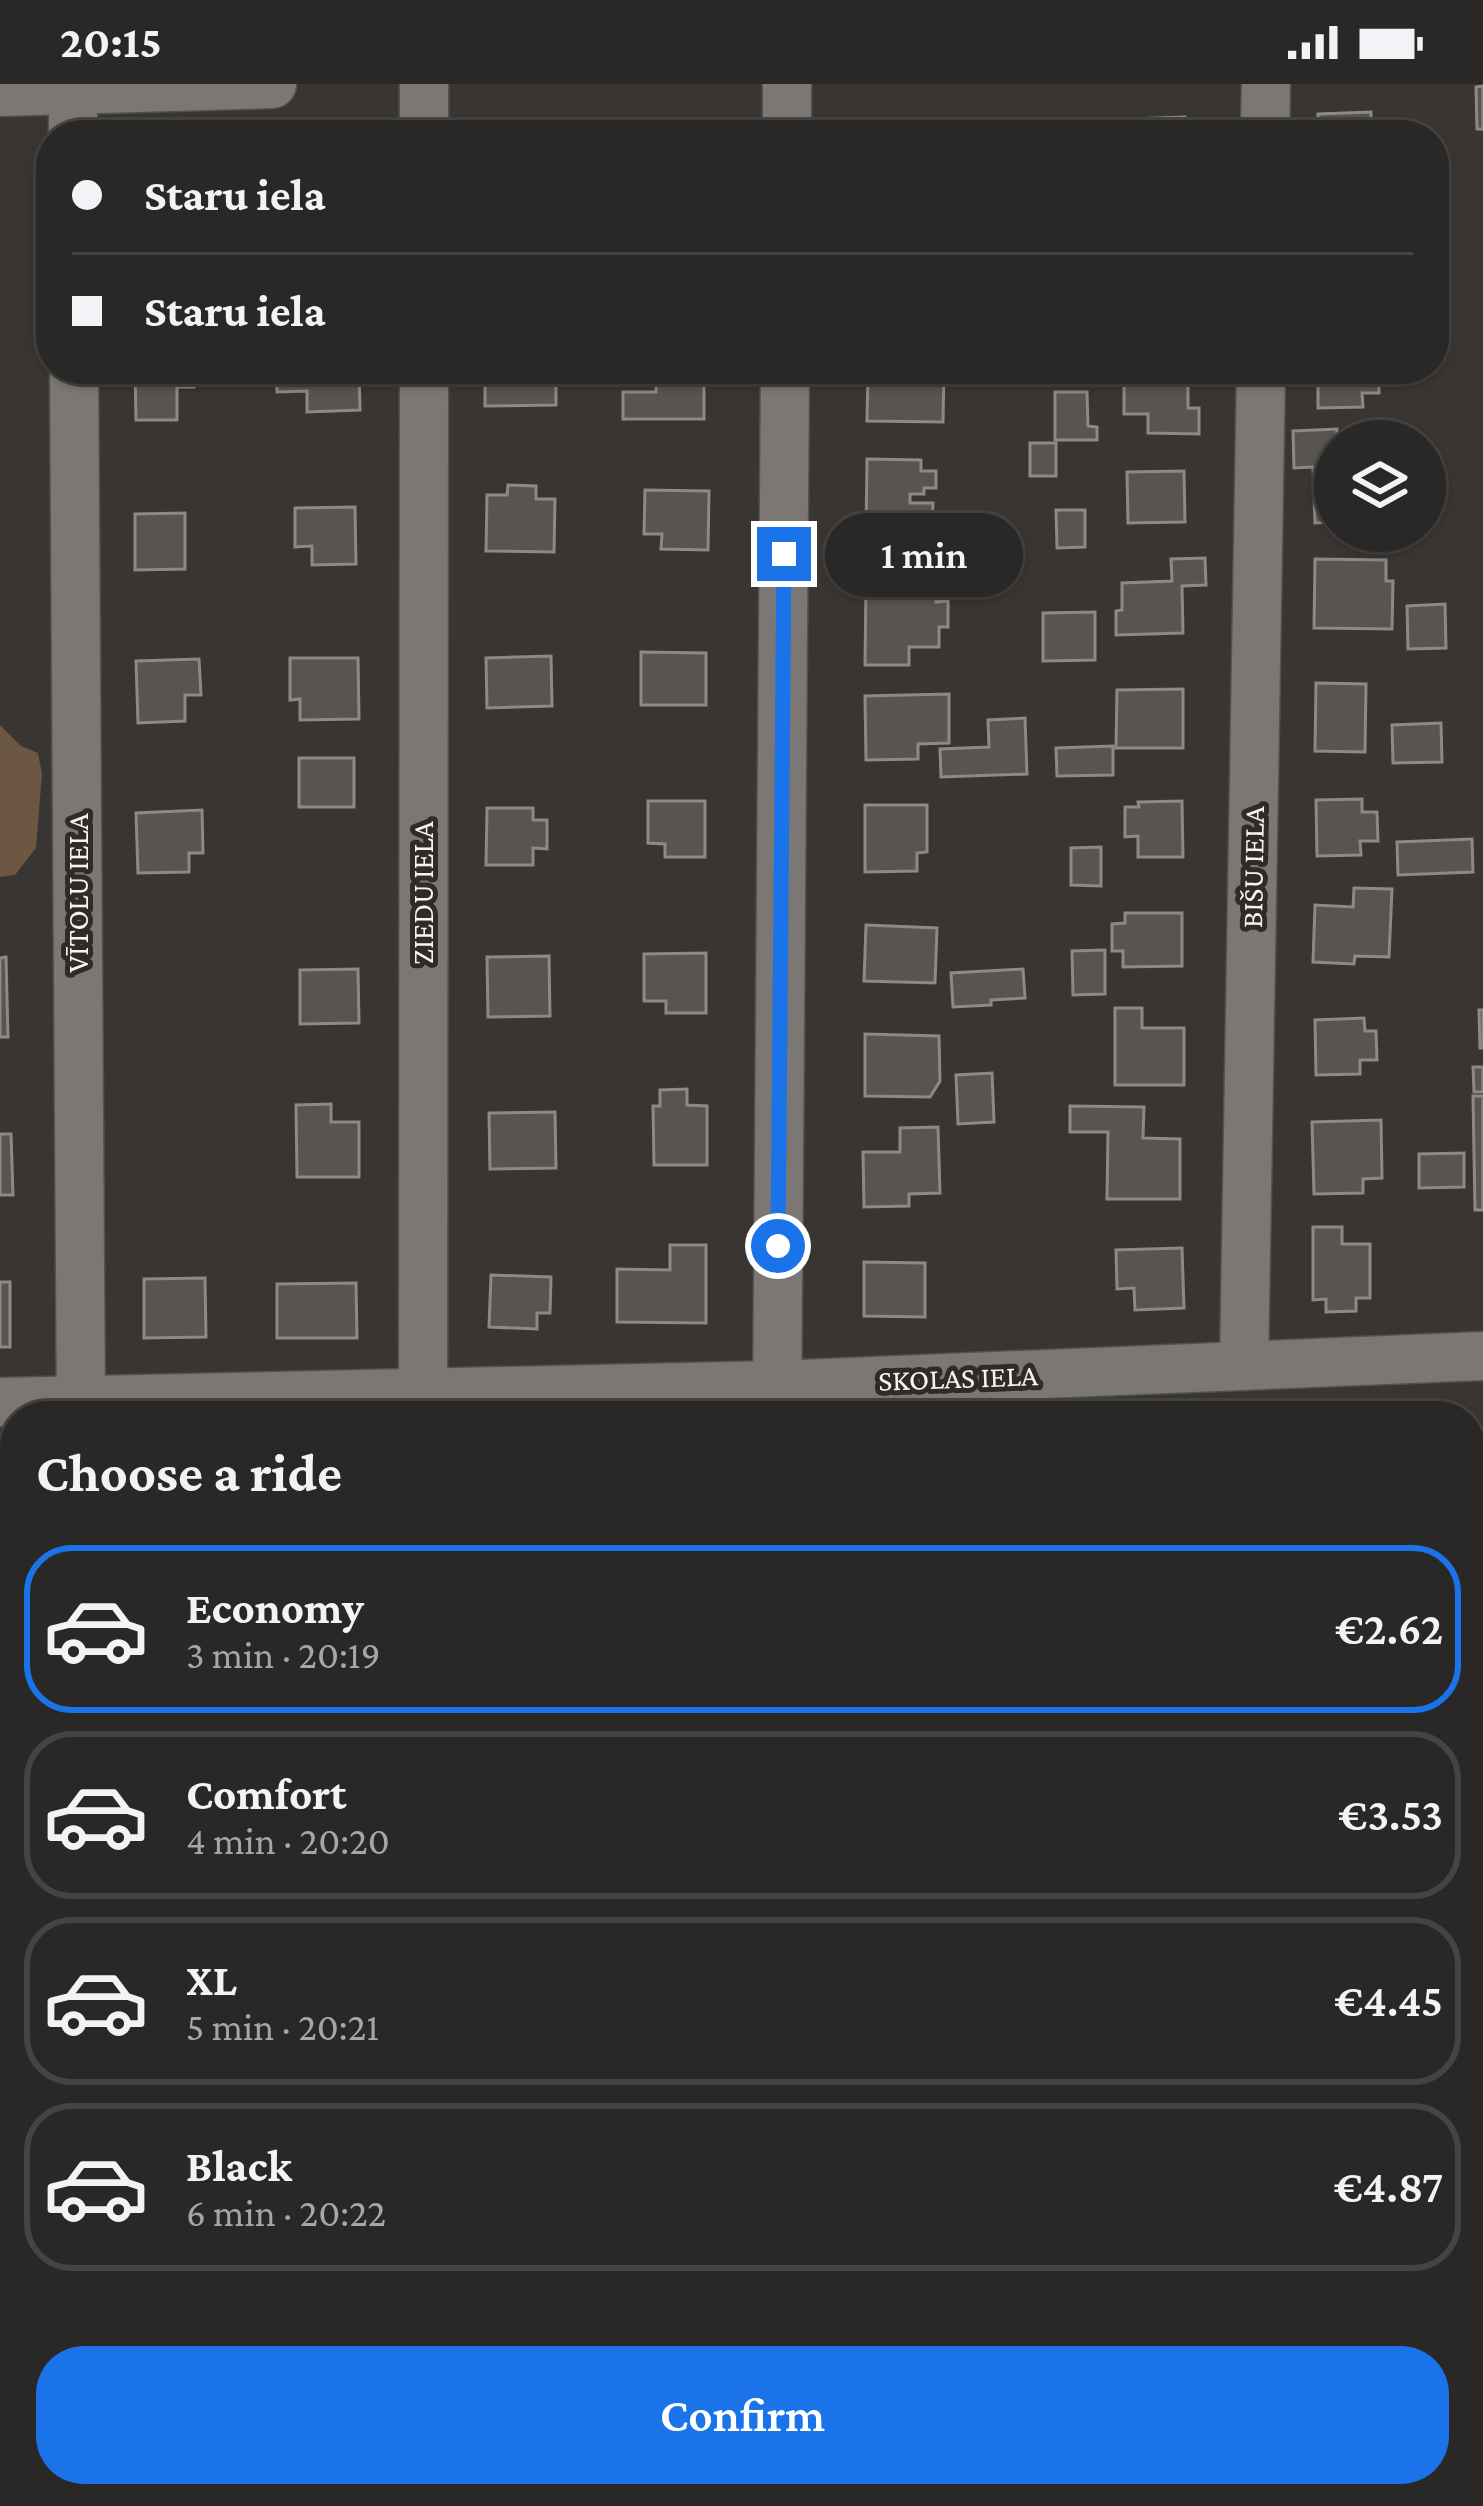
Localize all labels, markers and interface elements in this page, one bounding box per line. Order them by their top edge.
text: 20:15 [60,17,162,67]
text: Staru iela [144,170,326,220]
text: Staru iela [144,286,326,336]
map controls [1314,420,1446,552]
button: layers [1314,420,1446,552]
callout: 1 min [826,512,1024,596]
route end [757,527,811,581]
text: 1 min [881,533,967,576]
street label: BIŠU IELA [1235,805,1270,928]
street label: VĪTOLU IELA [61,812,94,973]
street label: ZIEDU IELA [406,820,439,965]
route start [751,1219,805,1273]
street label: SKOLAS IELA [877,1358,1039,1397]
text: Choose a ride [36,1443,342,1503]
icon: car [42,1575,150,1683]
text: Economy [186,1583,364,1633]
text: €2.62 [1335,1604,1443,1654]
text: 3 min · 20:19 [186,1633,381,1676]
icon: car [42,1761,150,1869]
text: Comfort [186,1769,347,1819]
text: €3.53 [1338,1790,1443,1840]
text: 4 min · 20:20 [186,1819,390,1862]
icon: car [42,1947,150,2055]
text: XL [186,1955,237,2005]
text: €4.45 [1334,1976,1443,2026]
text: 5 min · 20:21 [186,2005,379,2048]
icon: car [42,2133,150,2241]
text: Black [186,2141,292,2191]
text: €4.87 [1334,2162,1443,2212]
text: 6 min · 20:22 [186,2191,386,2234]
button: Confirm [36,2346,1449,2484]

